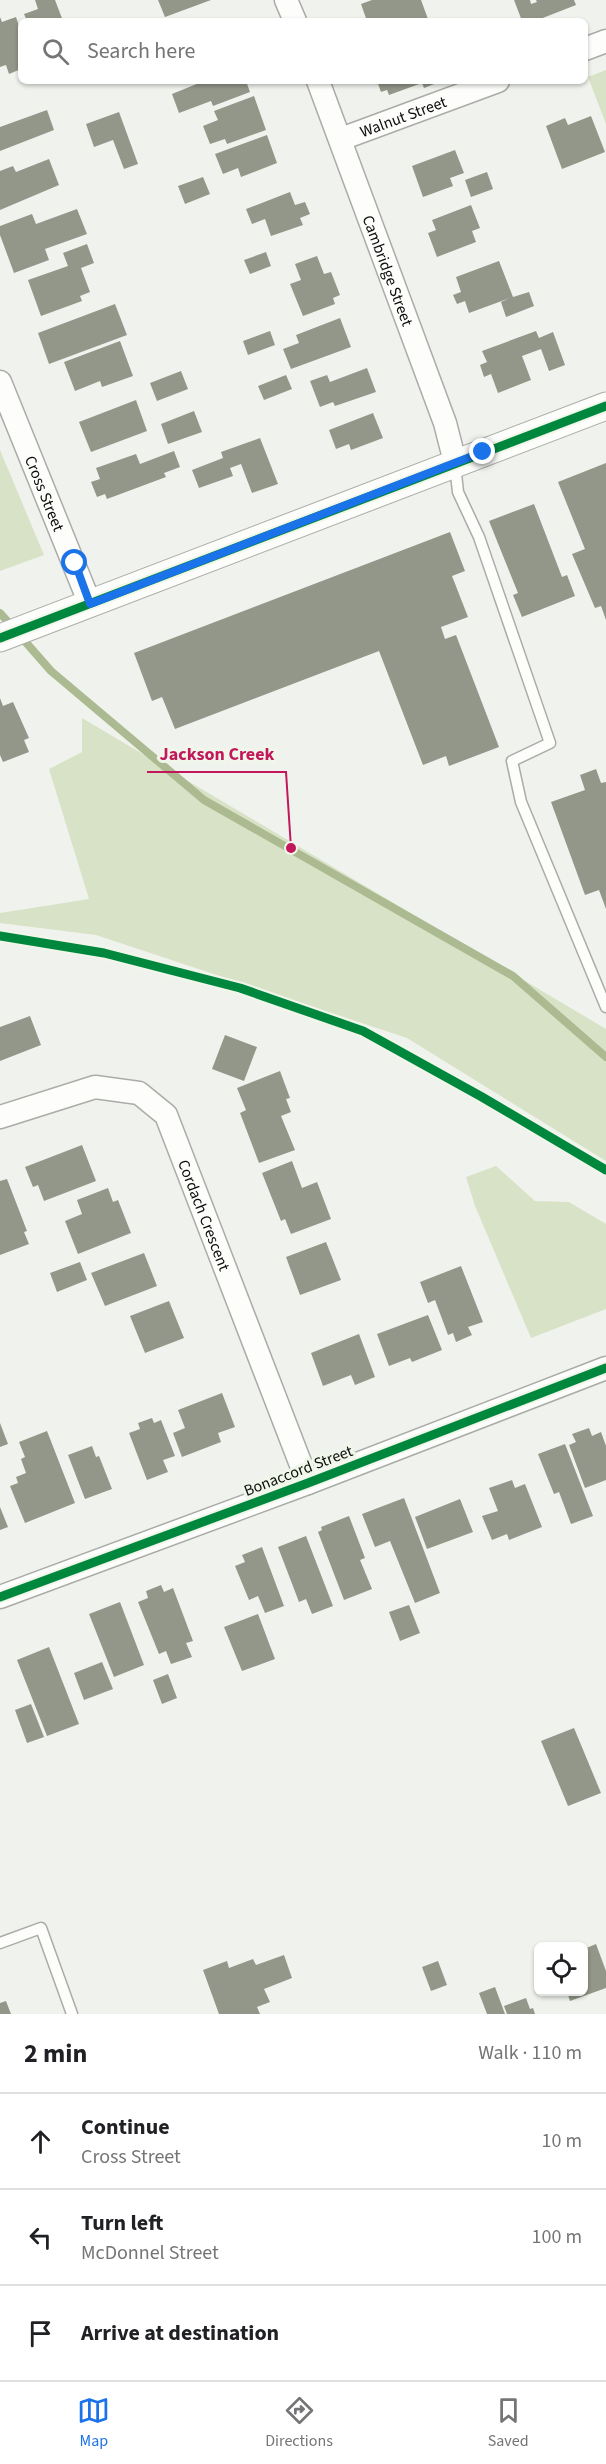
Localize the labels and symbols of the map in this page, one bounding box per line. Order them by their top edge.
street label: Walnut Street [357,91,450,143]
street label: Cambridge Street [357,212,418,330]
route end [469,438,495,464]
street label: Cross Street [19,452,70,535]
route start [61,549,87,575]
callout: Jackson Creek [147,736,286,772]
text: Jackson Creek [160,742,275,767]
street label: Cordach Crescent [172,1156,235,1275]
street label: Bonaccord Street [241,1440,357,1502]

